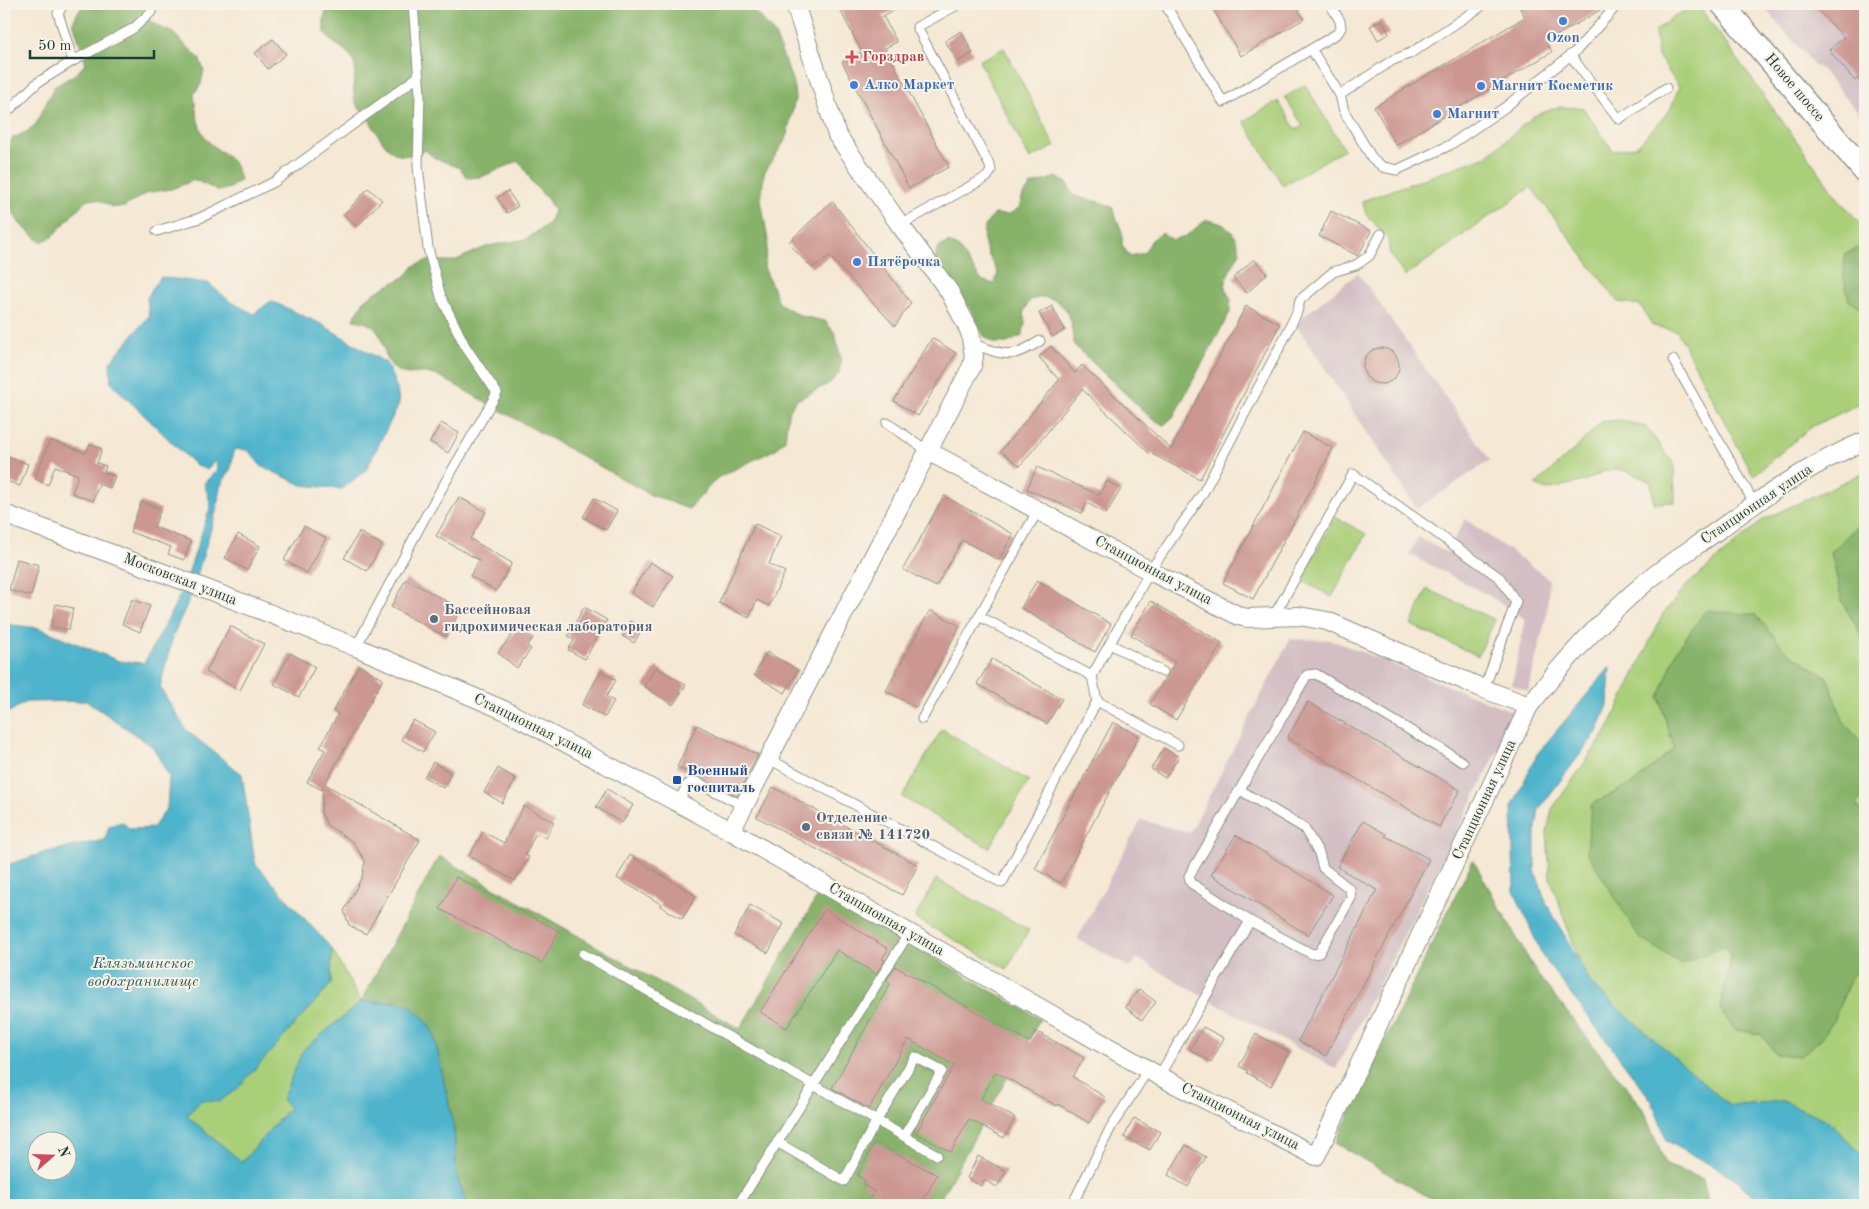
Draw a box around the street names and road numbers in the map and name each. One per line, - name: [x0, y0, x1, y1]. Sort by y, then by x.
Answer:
- street label: Новое шоссе: [1761, 51, 1827, 125]
- street label: Станционная улица: [1699, 462, 1816, 548]
- street label: Станционная улица: [1092, 534, 1215, 609]
- street label: Московская улица: [121, 551, 240, 609]
- street label: Станционная улица: [471, 692, 596, 763]
- street label: Станционная улица: [1451, 737, 1520, 862]
- street label: Станционная улица: [826, 881, 947, 959]
- street label: Станционная улица: [1178, 1081, 1302, 1154]

